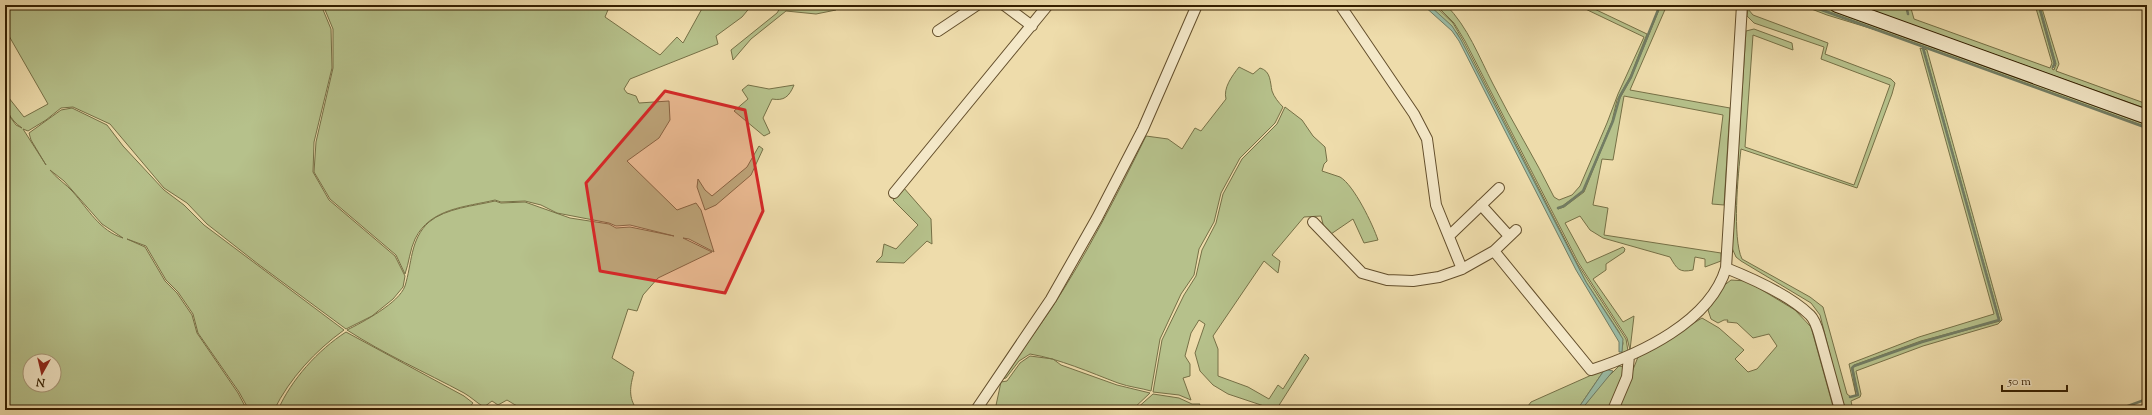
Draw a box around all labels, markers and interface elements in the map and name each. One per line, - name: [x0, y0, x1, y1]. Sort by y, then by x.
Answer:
- north arrow: [22, 353, 62, 393]
- scale bar: [2002, 367, 2067, 393]
- text: N: [35, 373, 47, 391]
- text: 50 m: [2007, 373, 2031, 391]

